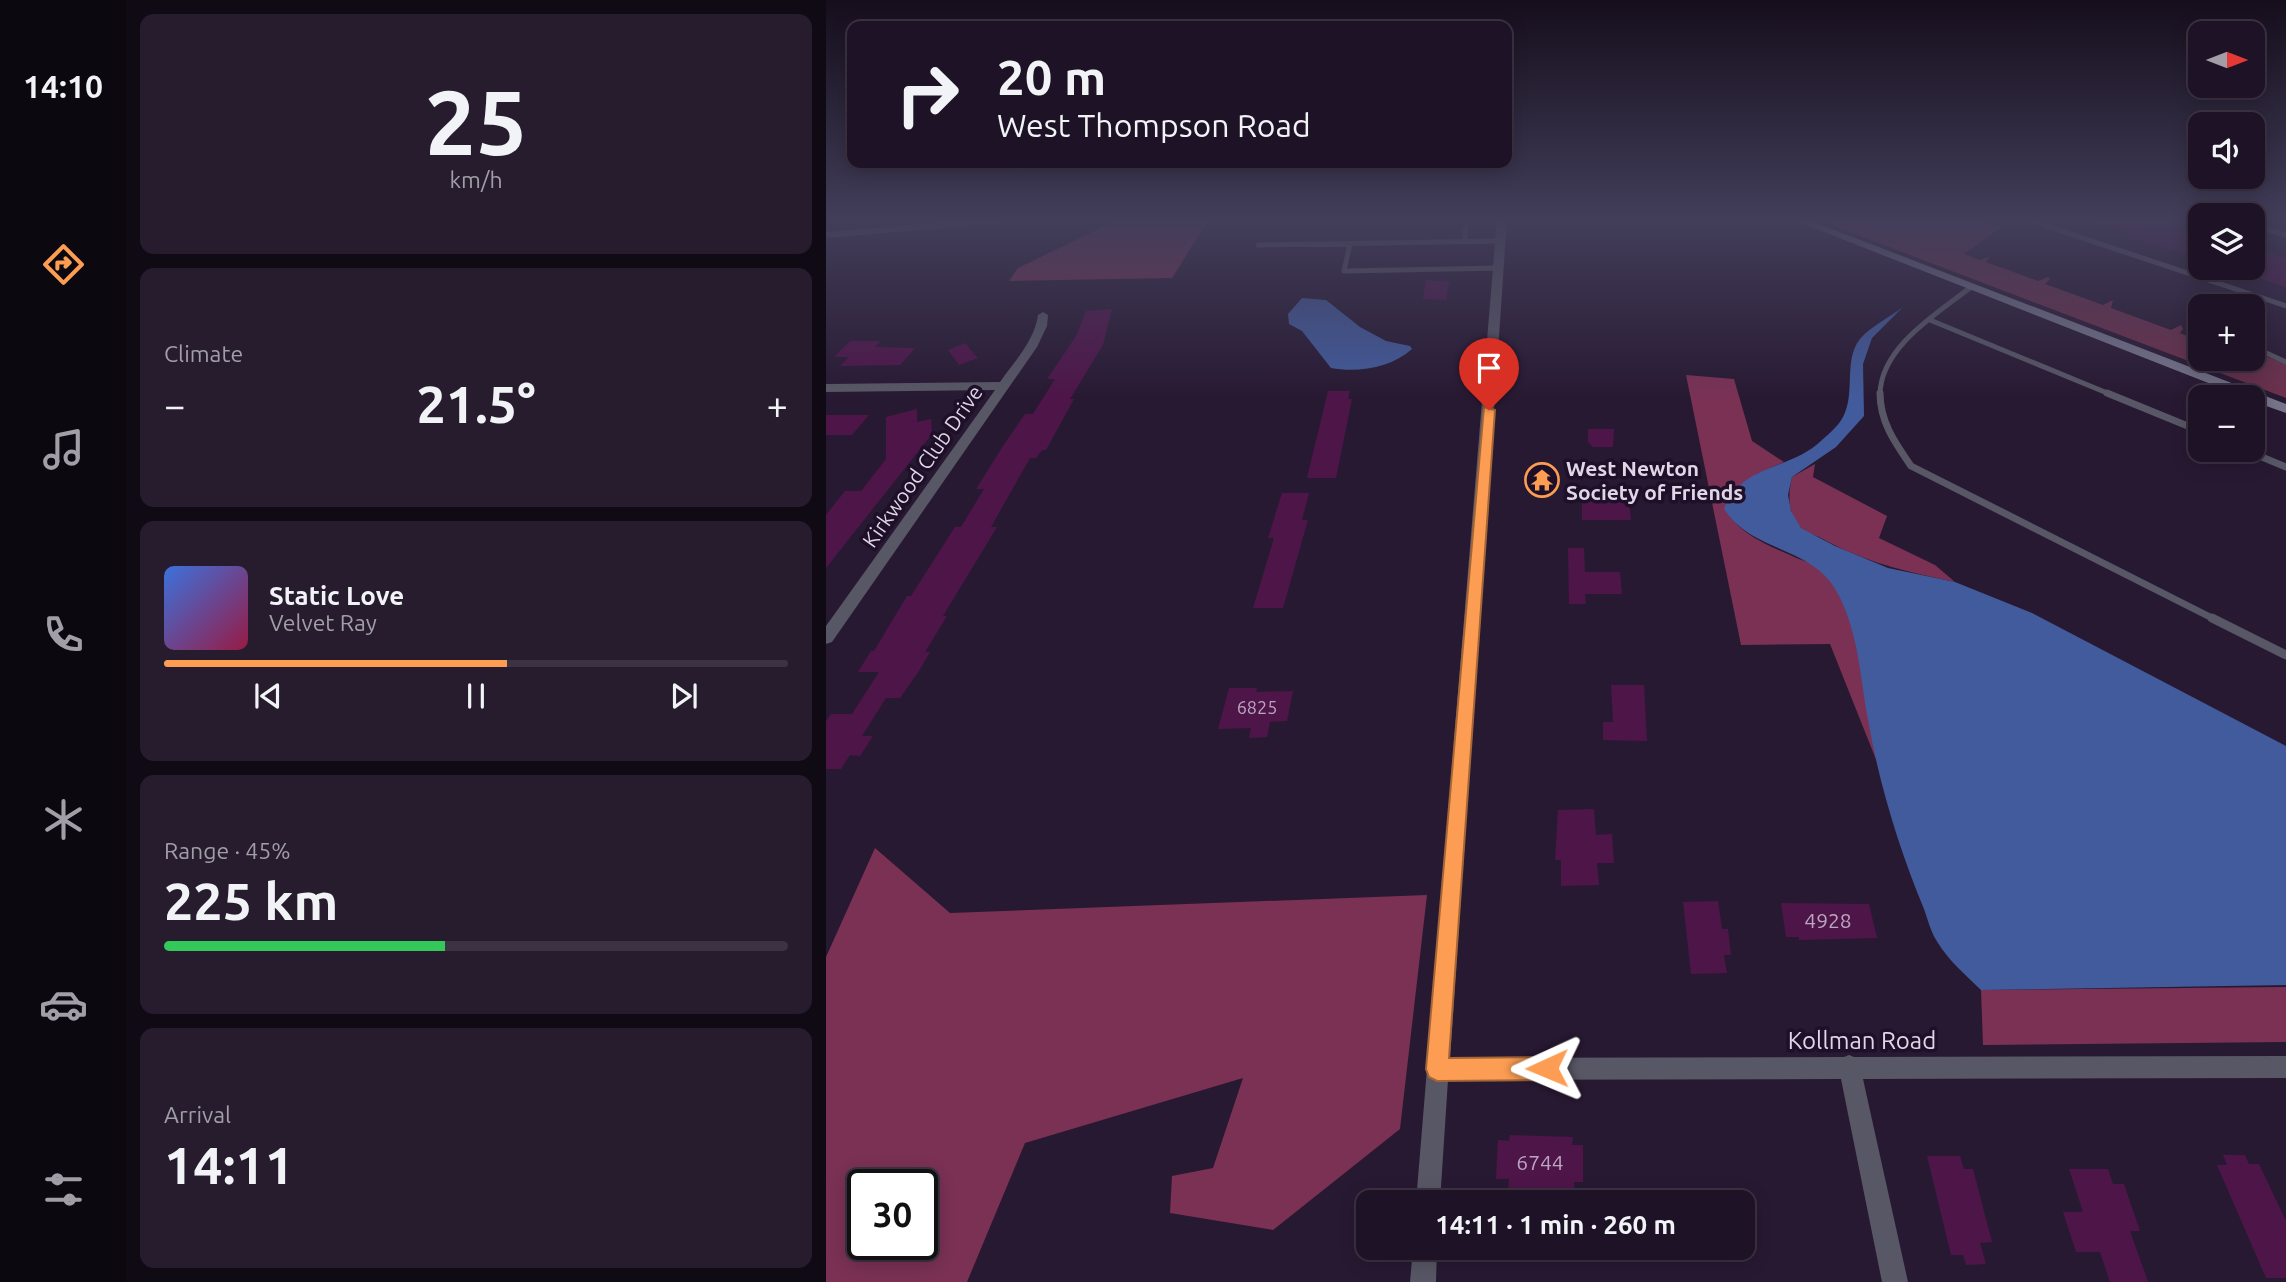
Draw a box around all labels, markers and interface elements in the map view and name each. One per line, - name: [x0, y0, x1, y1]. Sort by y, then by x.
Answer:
- north arrow: [2188, 21, 2264, 98]
- map controls: [2188, 21, 2265, 462]
- icon: right: [882, 49, 973, 140]
- text: 20 m: [997, 49, 1106, 104]
- text: 14:10: [23, 68, 103, 104]
- text: 25: [425, 70, 527, 172]
- text: West Thompson Road: [997, 107, 1311, 143]
- button: sound: [2188, 112, 2265, 189]
- text: km/h: [449, 167, 503, 192]
- button: layers: [2188, 203, 2265, 280]
- icon: directions: [39, 240, 88, 289]
- button: +: [2188, 294, 2265, 371]
- pin: [1459, 338, 1519, 410]
- text: Climate: [164, 341, 243, 366]
- icon: arrive: [1470, 349, 1508, 387]
- text: 21.5°: [416, 375, 536, 433]
- street label: Kirkwood Club Drive: [857, 380, 987, 552]
- text: −: [164, 384, 185, 426]
- text: +: [767, 384, 788, 426]
- button: −: [2188, 385, 2265, 462]
- icon: music: [39, 425, 88, 474]
- place label: West Newton Society of Friends: [1566, 456, 1743, 504]
- temple icon: West Newton Society of Friends: [1523, 461, 1561, 499]
- text: Static Love: [269, 581, 404, 610]
- icon: phone: [39, 610, 88, 659]
- text: Velvet Ray: [269, 610, 377, 635]
- icon: previous: [249, 677, 287, 715]
- icon: pause: [457, 677, 495, 715]
- icon: next: [665, 677, 703, 715]
- house number: 6825: [1237, 697, 1277, 717]
- icon: climate: [39, 795, 88, 844]
- text: Range · 45%: [164, 838, 291, 863]
- text: 225 km: [164, 872, 338, 930]
- house number: 4928: [1804, 908, 1852, 932]
- icon: car: [39, 980, 88, 1029]
- street label: Kollman Road: [1788, 1027, 1936, 1054]
- position arrow: [1510, 1031, 1584, 1105]
- text: Arrival: [164, 1102, 231, 1127]
- text: 14:11: [164, 1136, 294, 1194]
- house number: 6744: [1516, 1150, 1564, 1174]
- icon: filters: [39, 1165, 88, 1214]
- speed limit sign: 30: [847, 1169, 938, 1260]
- text: 14:11 · 1 min · 260 m: [1435, 1210, 1676, 1239]

